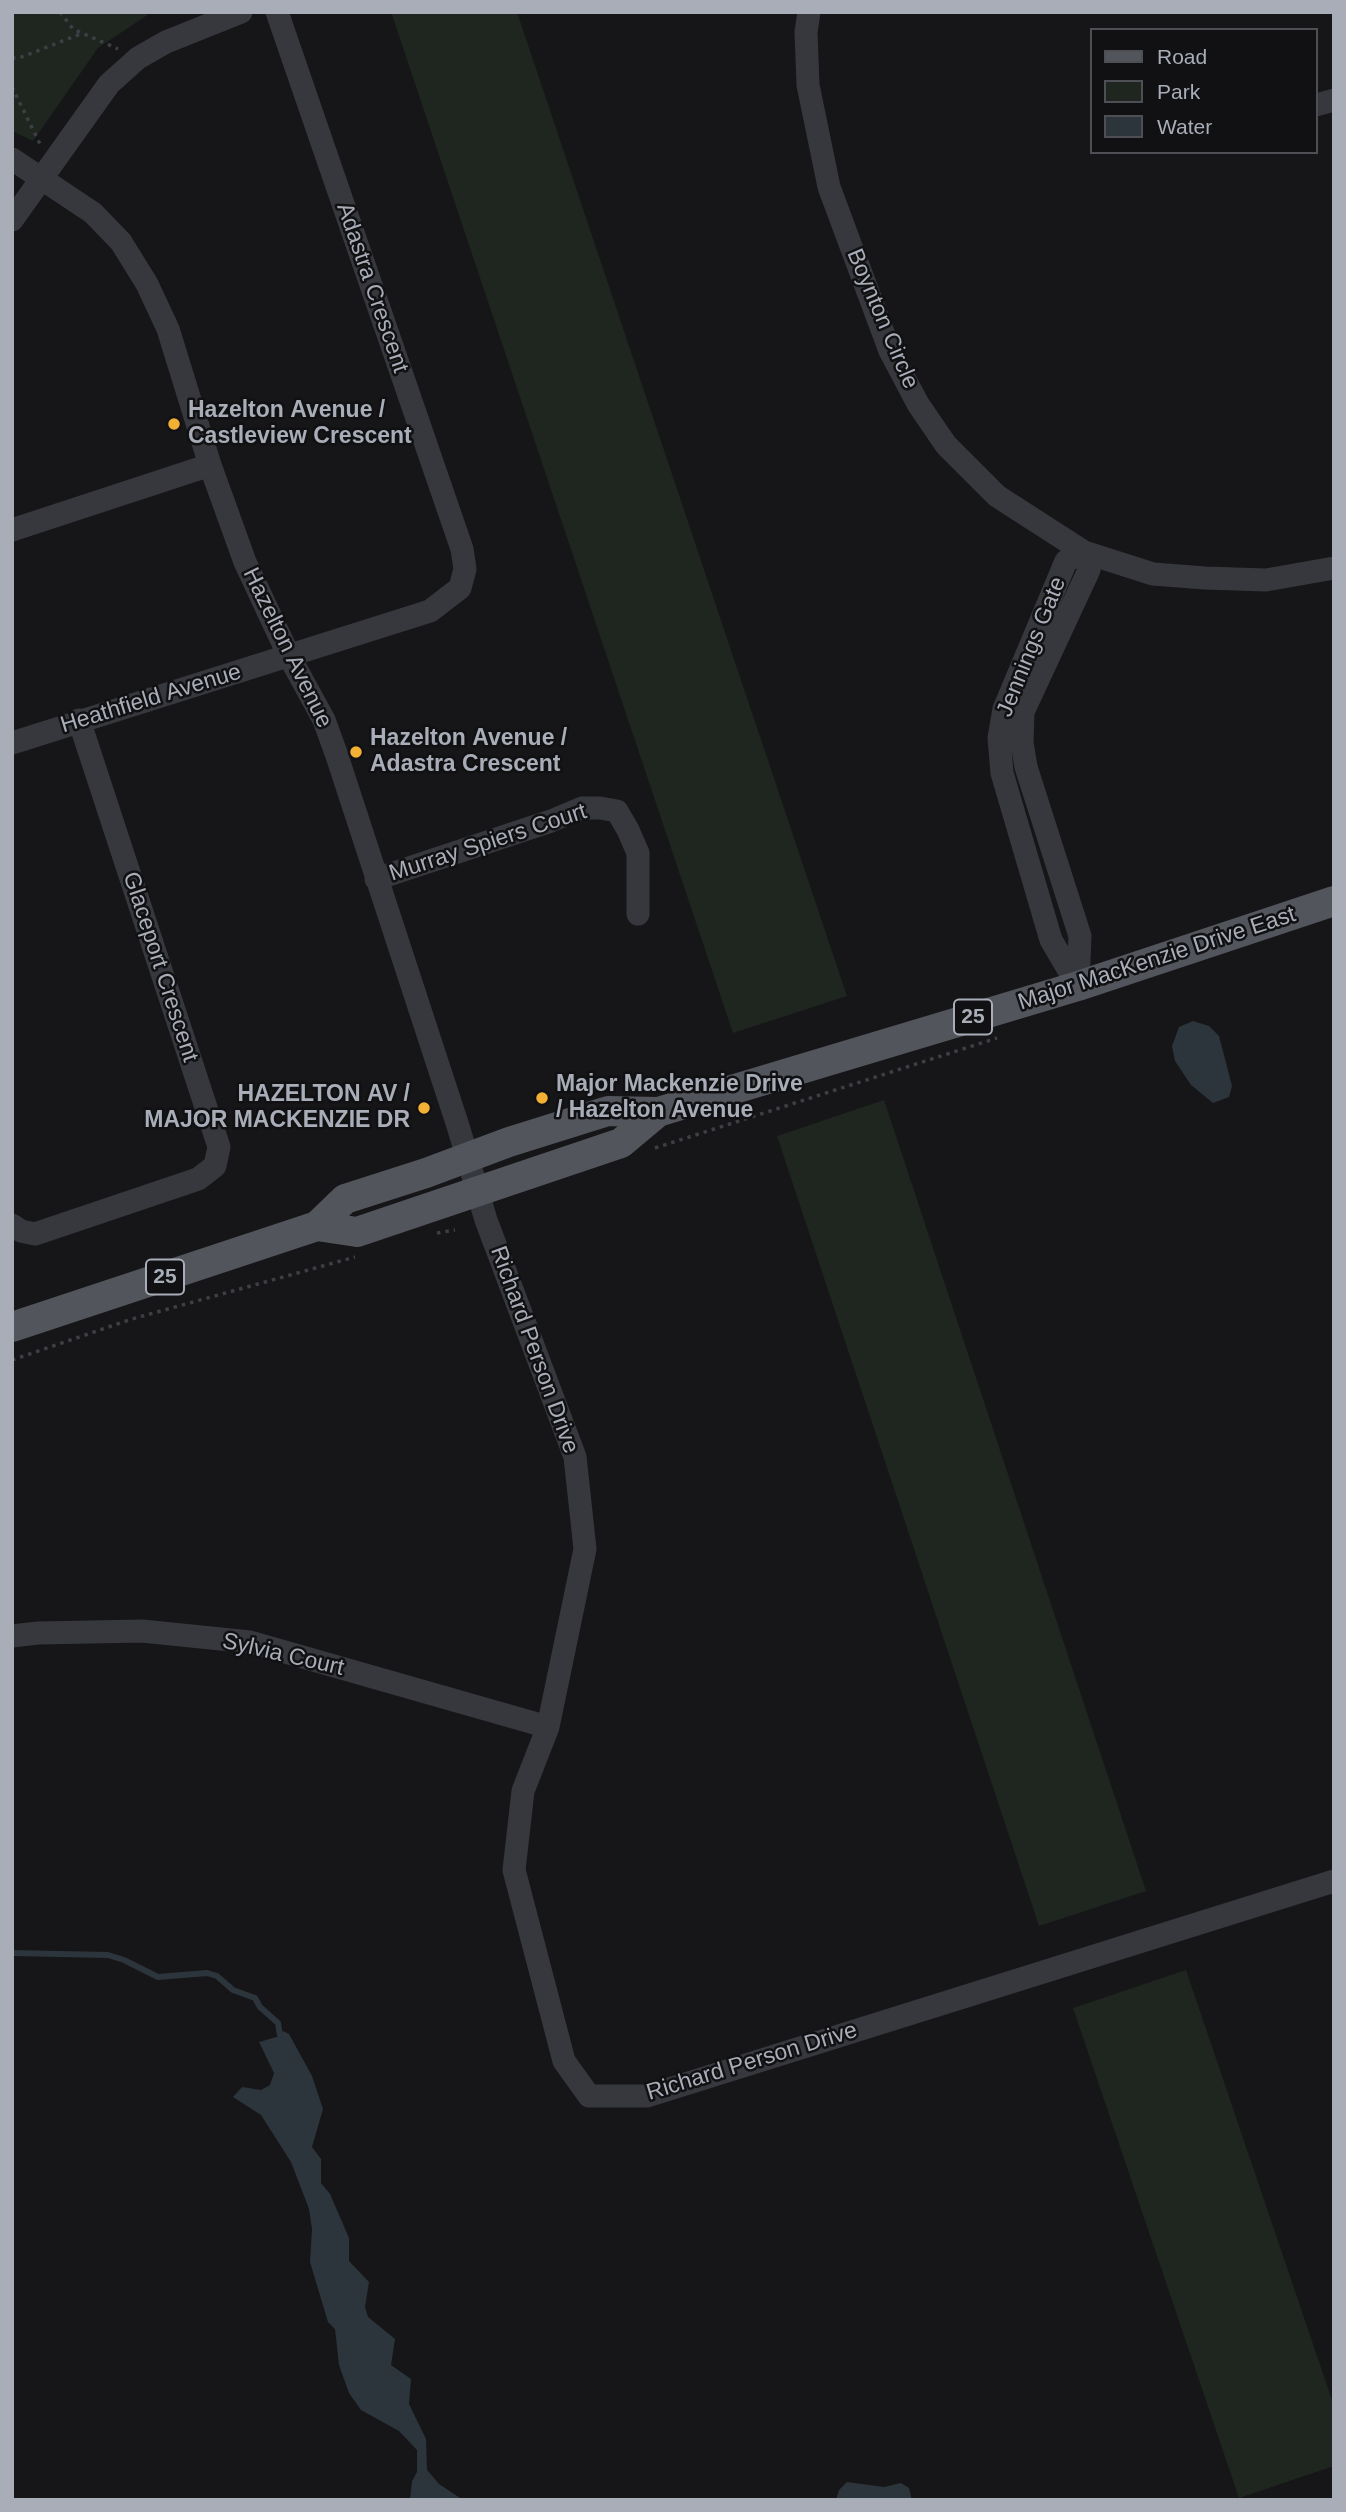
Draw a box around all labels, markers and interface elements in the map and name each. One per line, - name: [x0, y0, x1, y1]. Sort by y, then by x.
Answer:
- legend: [1090, 28, 1318, 154]
- text: Road: [1157, 45, 1207, 68]
- text: Park: [1157, 80, 1200, 103]
- text: Water: [1157, 115, 1212, 138]
- street label: Adastra Crescent: [330, 200, 414, 376]
- street label: Boynton Circle: [840, 245, 924, 393]
- place label: Hazelton Avenue / Castleview Crescent: [188, 397, 412, 451]
- marker: Hazelton Avenue / Castleview Crescent: [166, 416, 182, 432]
- street label: Hazelton Avenue: [236, 563, 338, 733]
- street label: Jennings Gate: [991, 573, 1073, 721]
- street label: Heathfield Avenue: [57, 658, 245, 740]
- place label: Hazelton Avenue / Adastra Crescent: [370, 725, 567, 779]
- marker: Hazelton Avenue / Adastra Crescent: [348, 744, 364, 760]
- street label: Murray Spiers Court: [386, 798, 590, 888]
- street label: Glaceport Crescent: [116, 869, 204, 1065]
- street label: Major MacKenzie Drive East: [1015, 901, 1299, 1017]
- road number: 25: [954, 1000, 992, 1034]
- place label: Major Mackenzie Drive / Hazelton Avenue: [556, 1071, 803, 1125]
- place label: HAZELTON AV / MAJOR MACKENZIE DR: [144, 1081, 410, 1135]
- marker: Major Mackenzie Drive / Hazelton Avenue: [534, 1090, 550, 1106]
- marker: HAZELTON AV / MAJOR MACKENZIE DR: [416, 1100, 432, 1116]
- street label: Richard Person Drive: [484, 1243, 584, 1457]
- road number: 25: [146, 1260, 184, 1294]
- street label: Sylvia Court: [219, 1628, 347, 1682]
- street label: Richard Person Drive: [643, 2017, 861, 2107]

